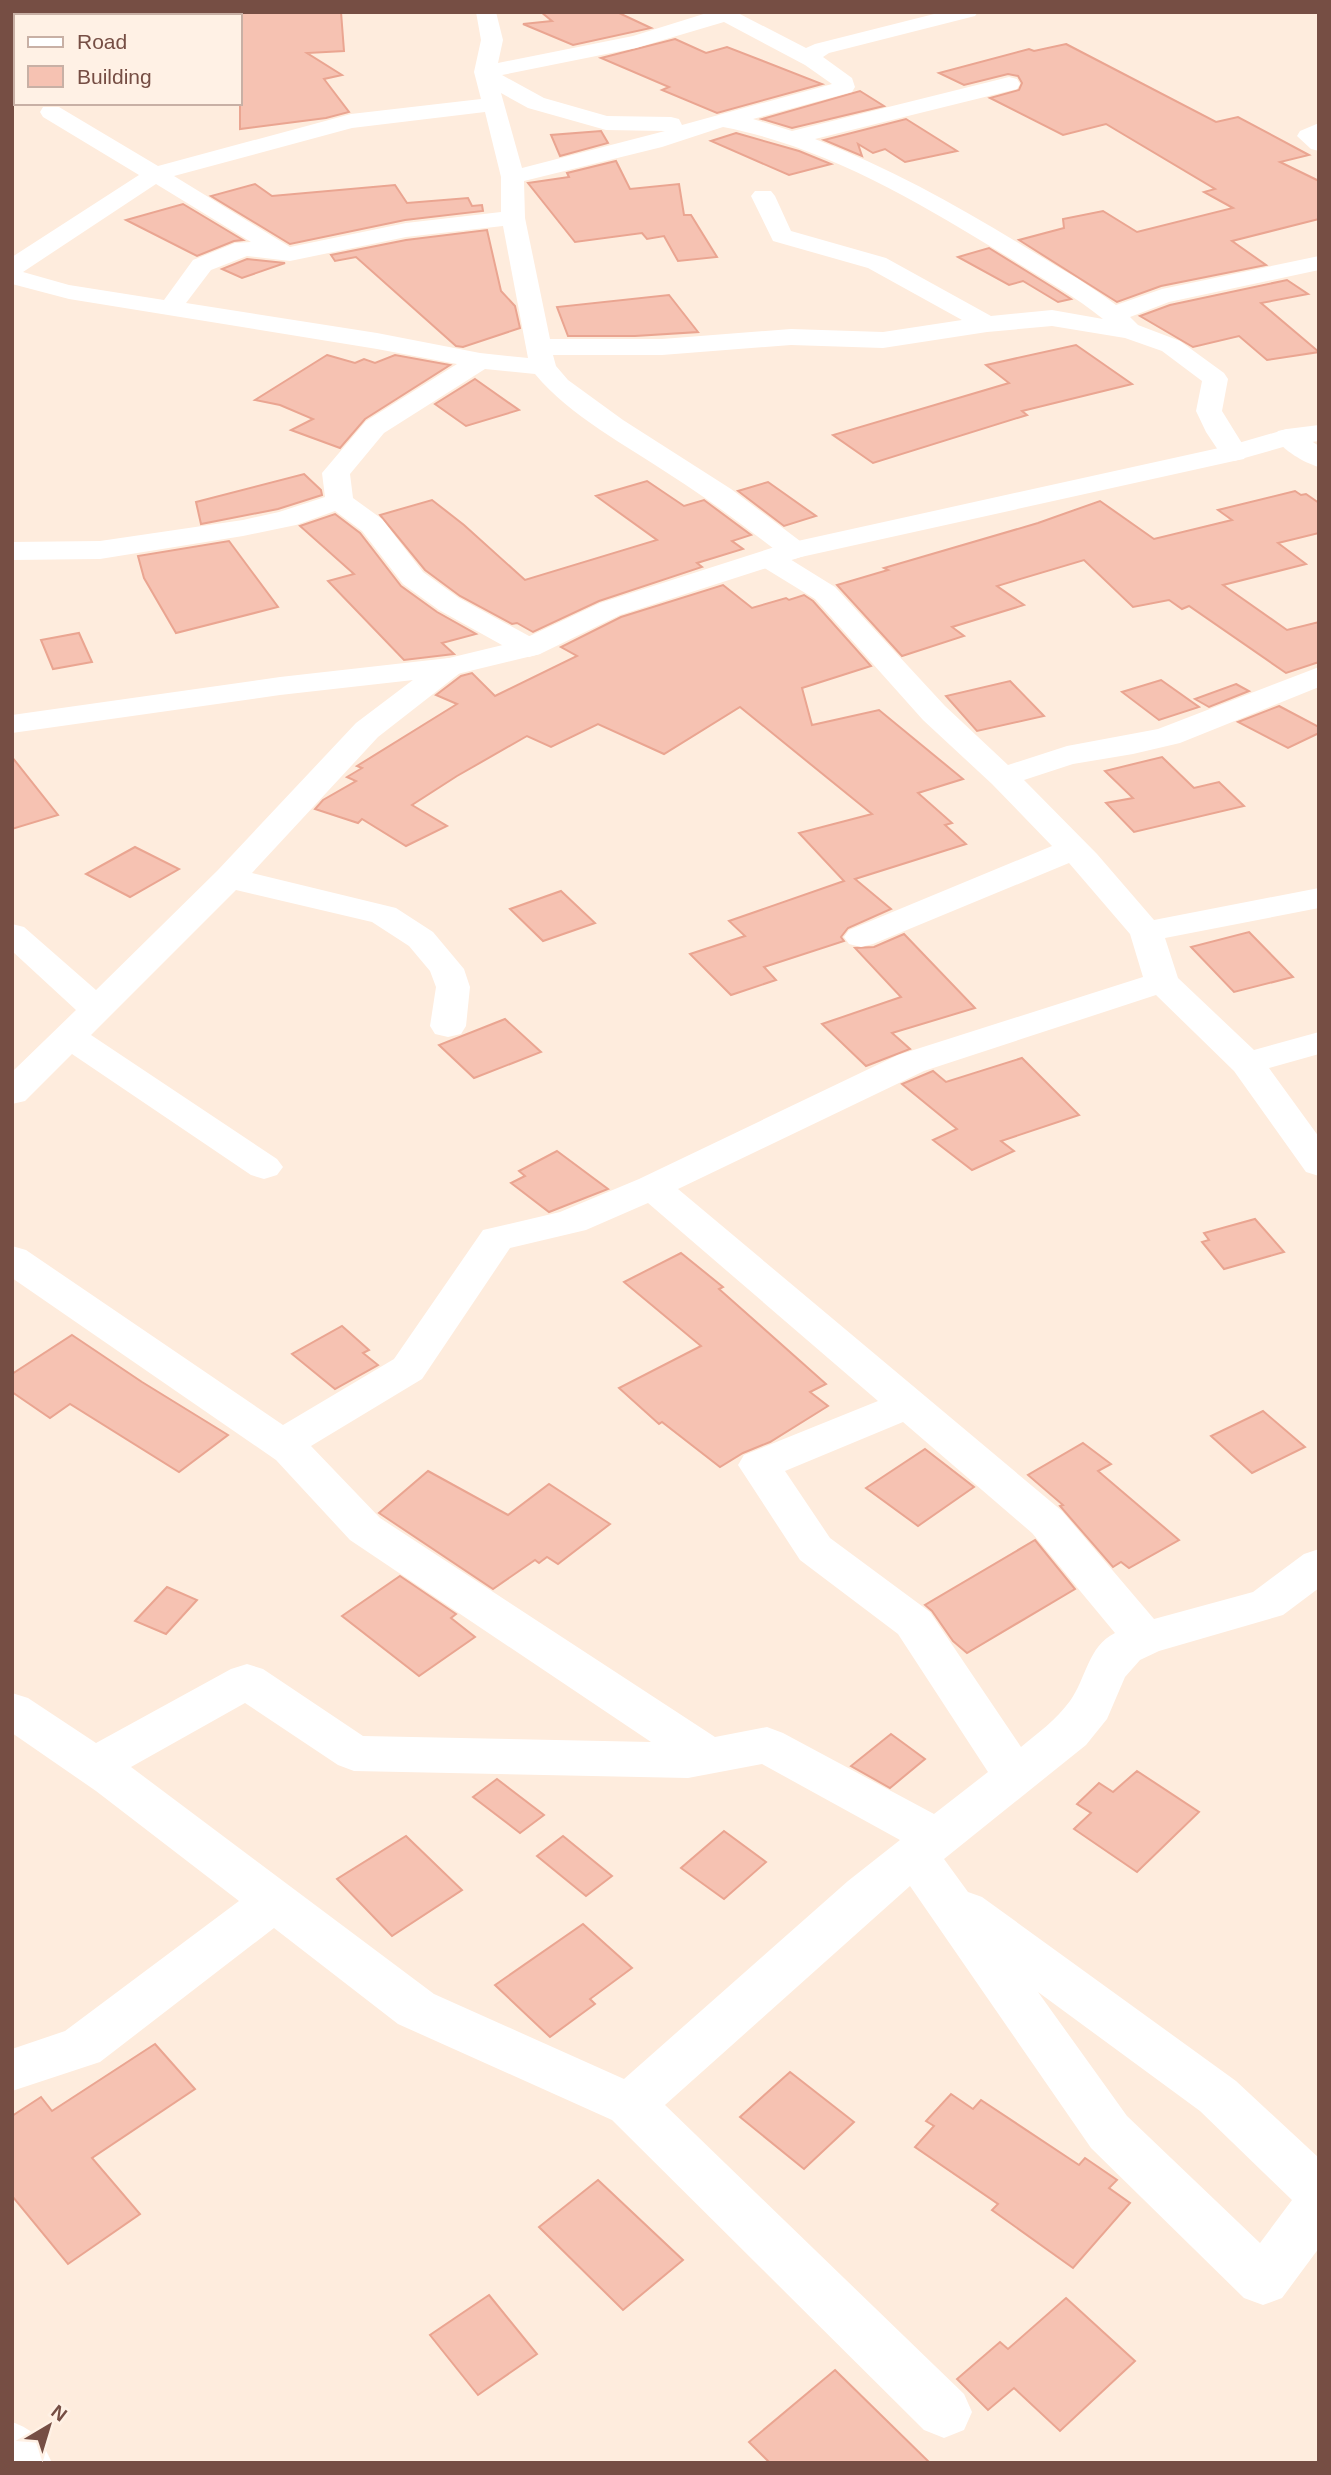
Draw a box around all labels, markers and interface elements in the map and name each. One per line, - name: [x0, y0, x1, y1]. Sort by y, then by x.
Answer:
- legend: [14, 14, 242, 105]
- text: Road: [77, 30, 127, 53]
- text: Building: [77, 65, 152, 88]
- north arrow: [14, 2391, 84, 2461]
- text: N: [47, 2400, 71, 2425]

